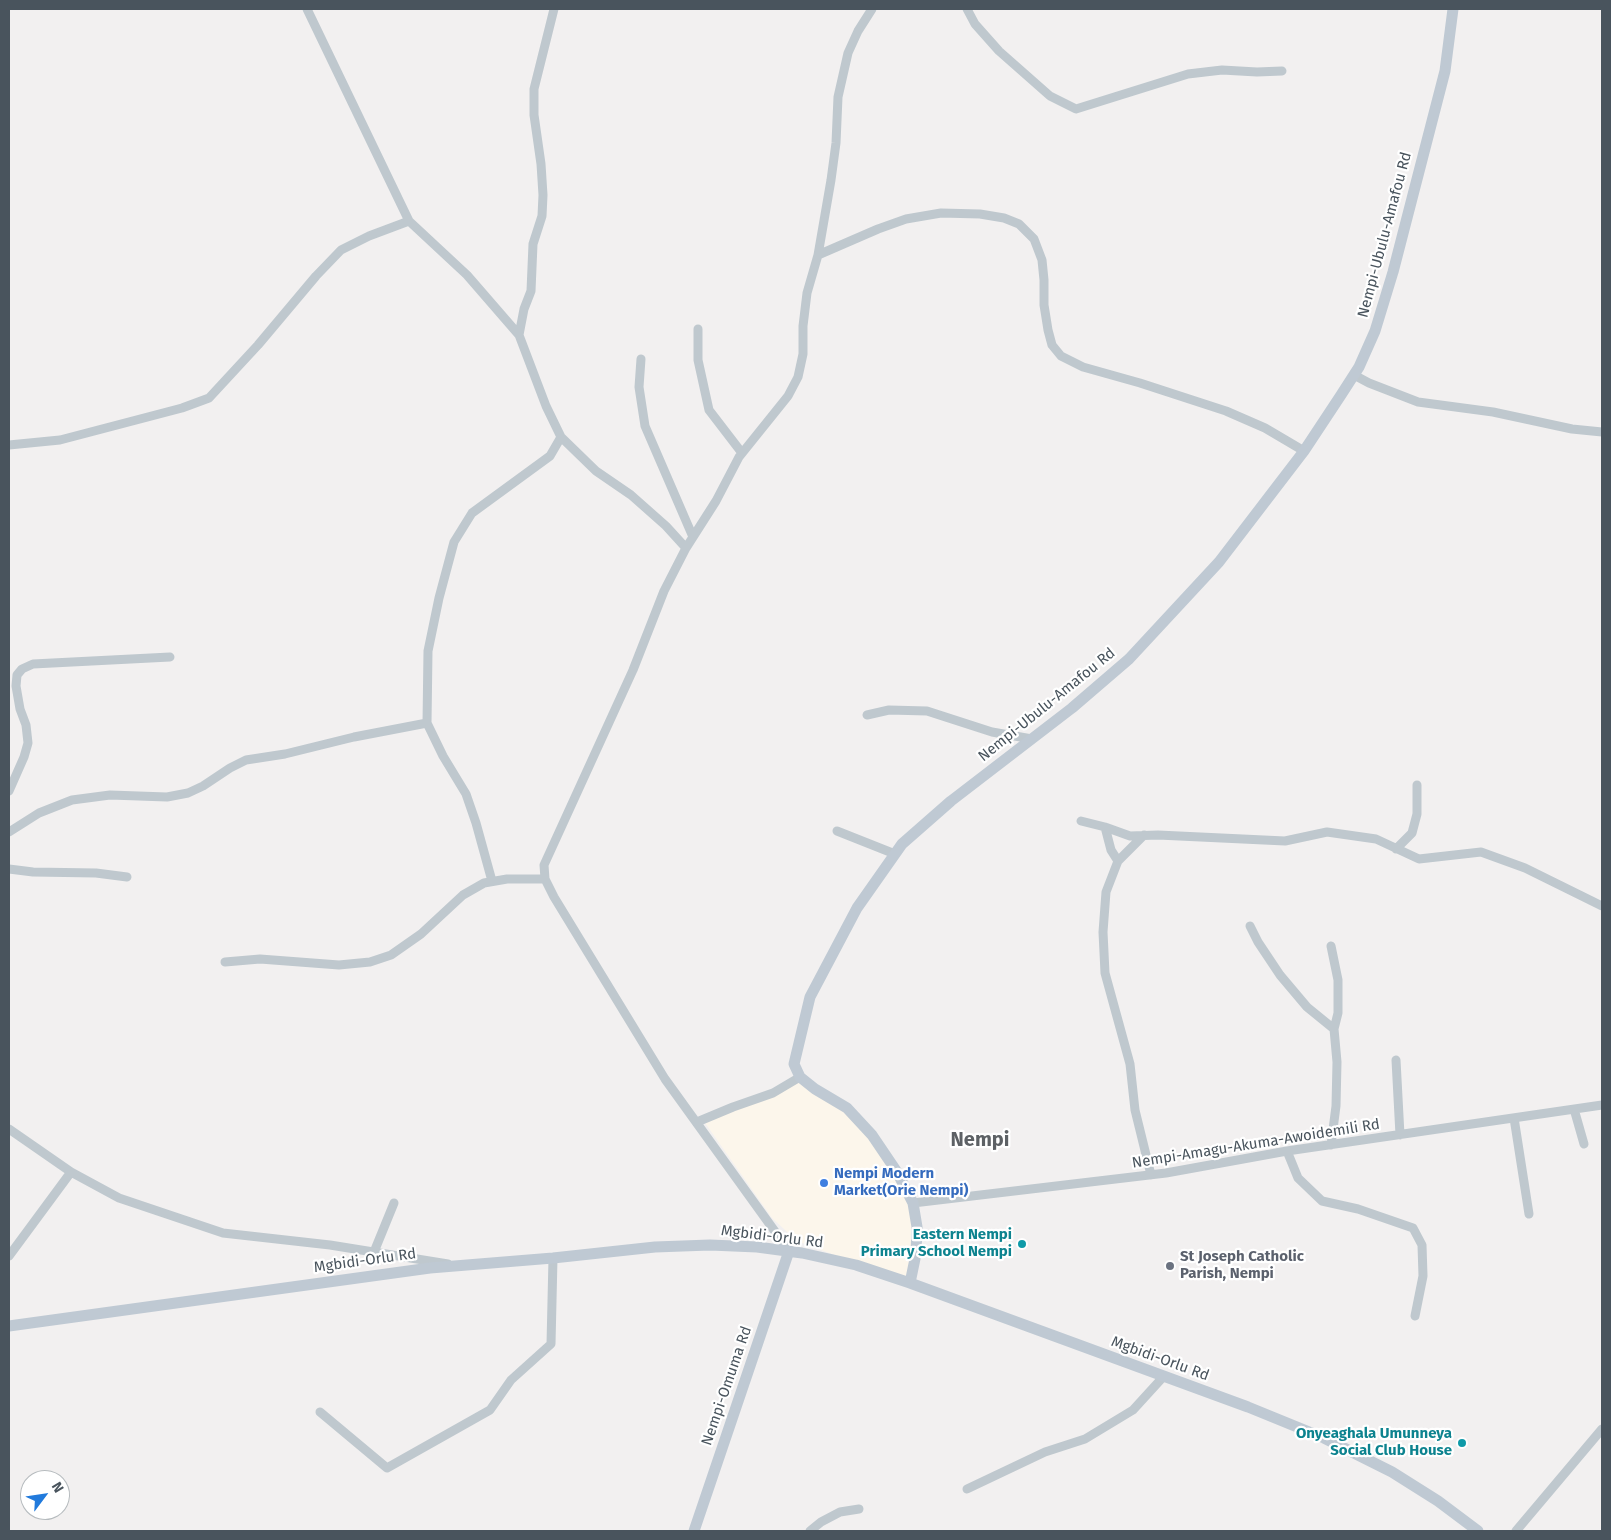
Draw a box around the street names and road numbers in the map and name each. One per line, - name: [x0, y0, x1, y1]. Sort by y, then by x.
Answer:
- street label: Nempi-Ubulu-Amafou Rd: [1354, 150, 1416, 320]
- street label: Nempi-Ubulu-Amafou Rd: [975, 644, 1119, 766]
- street label: Nempi-Amagu-Akuma-Awoidemili Rd: [1131, 1116, 1381, 1172]
- street label: Mgbidi-Orlu Rd: [720, 1222, 824, 1252]
- street label: Mgbidi-Orlu Rd: [313, 1245, 417, 1277]
- street label: Nempi-Omuma Rd: [698, 1324, 756, 1448]
- street label: Mgbidi-Orlu Rd: [1109, 1333, 1211, 1385]

